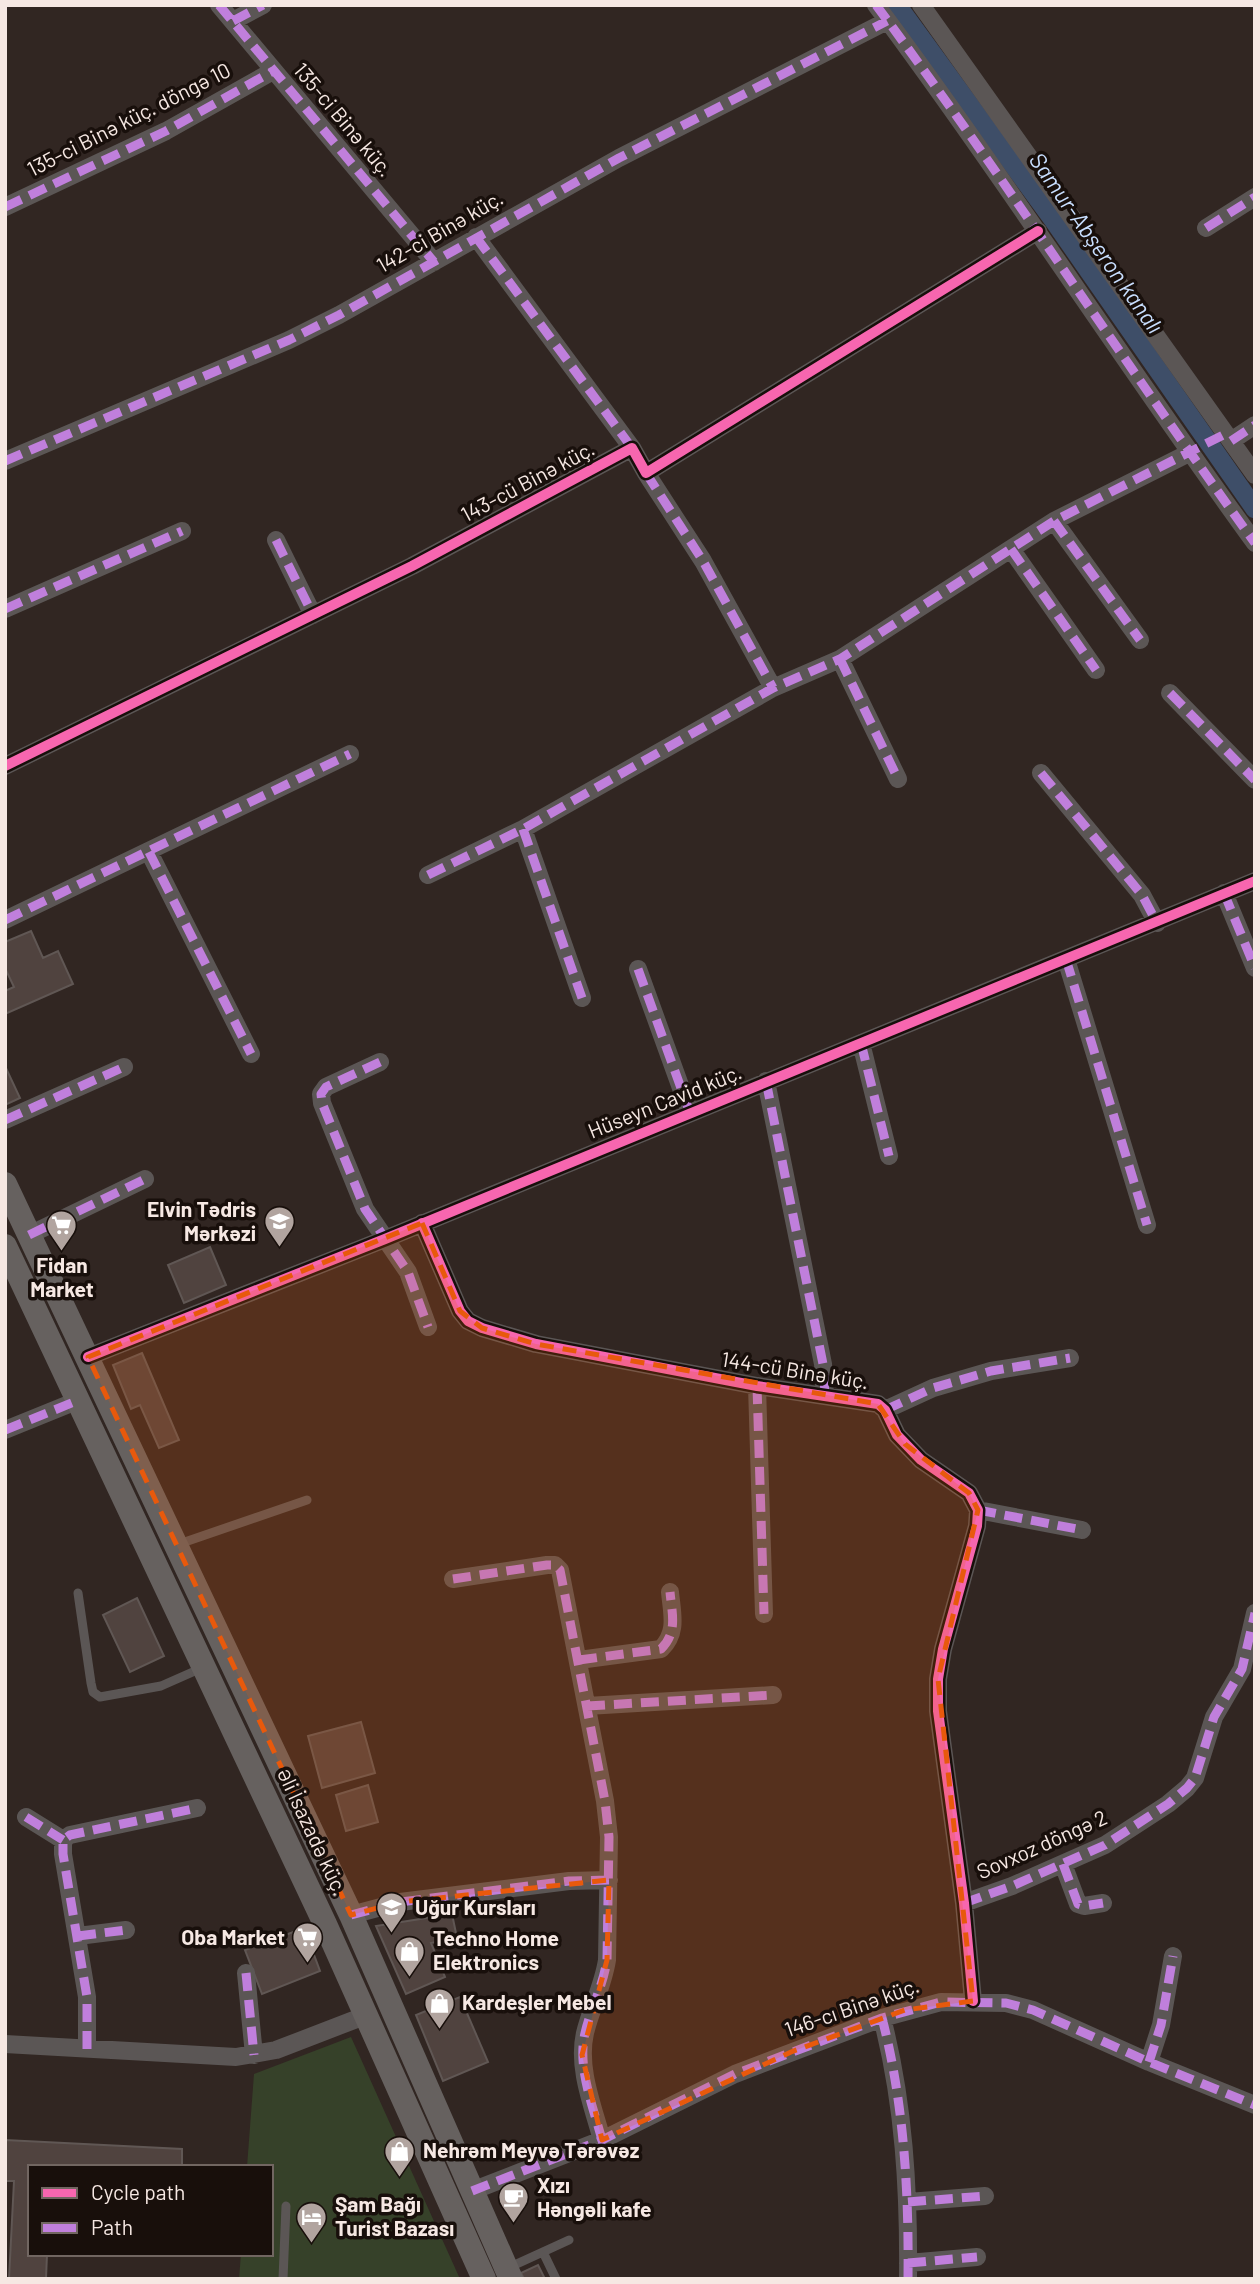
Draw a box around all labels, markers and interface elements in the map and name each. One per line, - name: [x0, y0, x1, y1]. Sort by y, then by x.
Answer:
- street label: 135-ci Binə küç. döngə 10: [22, 56, 234, 181]
- street label: 135-ci Binə küç.: [289, 57, 399, 181]
- water label: Samur-Abşeron kanalı: [1024, 147, 1170, 339]
- street label: 142-ci Binə küç.: [371, 184, 507, 277]
- street label: 143-cü Binə küç.: [456, 435, 598, 526]
- street label: Hüseyn Cavid küç.: [584, 1058, 745, 1143]
- place label: Elvin Tədris Mərkəzi: [147, 1196, 256, 1245]
- school or university icon: Elvin Tədris Mərkəzi: [262, 1205, 296, 1249]
- supermarket icon: Fidan Market: [45, 1209, 79, 1253]
- place label: Fidan Market: [30, 1252, 94, 1301]
- street label: 144-cü Binə küç.: [720, 1346, 871, 1393]
- street label: Əli İsazadə küç.: [273, 1764, 354, 1899]
- street label: Sovxoz döngə 2: [972, 1804, 1110, 1883]
- school or university icon: Uğur Kursları: [375, 1891, 409, 1935]
- place label: Uğur Kursları: [415, 1894, 536, 1919]
- supermarket icon: Oba Market: [291, 1921, 325, 1965]
- place label: Oba Market: [181, 1924, 285, 1949]
- place label: Techno Home Elektronics: [433, 1925, 559, 1974]
- shop icon: Techno Home Elektronics: [393, 1934, 427, 1978]
- street label: 146-cı Binə küç.: [781, 1972, 922, 2041]
- shop icon: Kardeşler Mebel: [422, 1986, 456, 2030]
- place label: Kardeşler Mebel: [462, 1989, 612, 2014]
- shop icon: Nehrəm Meyvə Tərəvəz: [383, 2134, 417, 2178]
- place label: Nehrəm Meyvə Tərəvəz: [423, 2137, 640, 2162]
- legend: [28, 2165, 273, 2256]
- place label: Xızı Həngəli kafe: [537, 2172, 651, 2221]
- text: Cycle path: [91, 2179, 185, 2204]
- cafe icon: Xızı Həngəli kafe: [497, 2181, 531, 2225]
- place label: Şam Bağı Turist Bazası: [335, 2191, 454, 2240]
- hotel icon: Şam Bağı Turist Bazası: [295, 2200, 329, 2244]
- text: Path: [91, 2214, 133, 2239]

